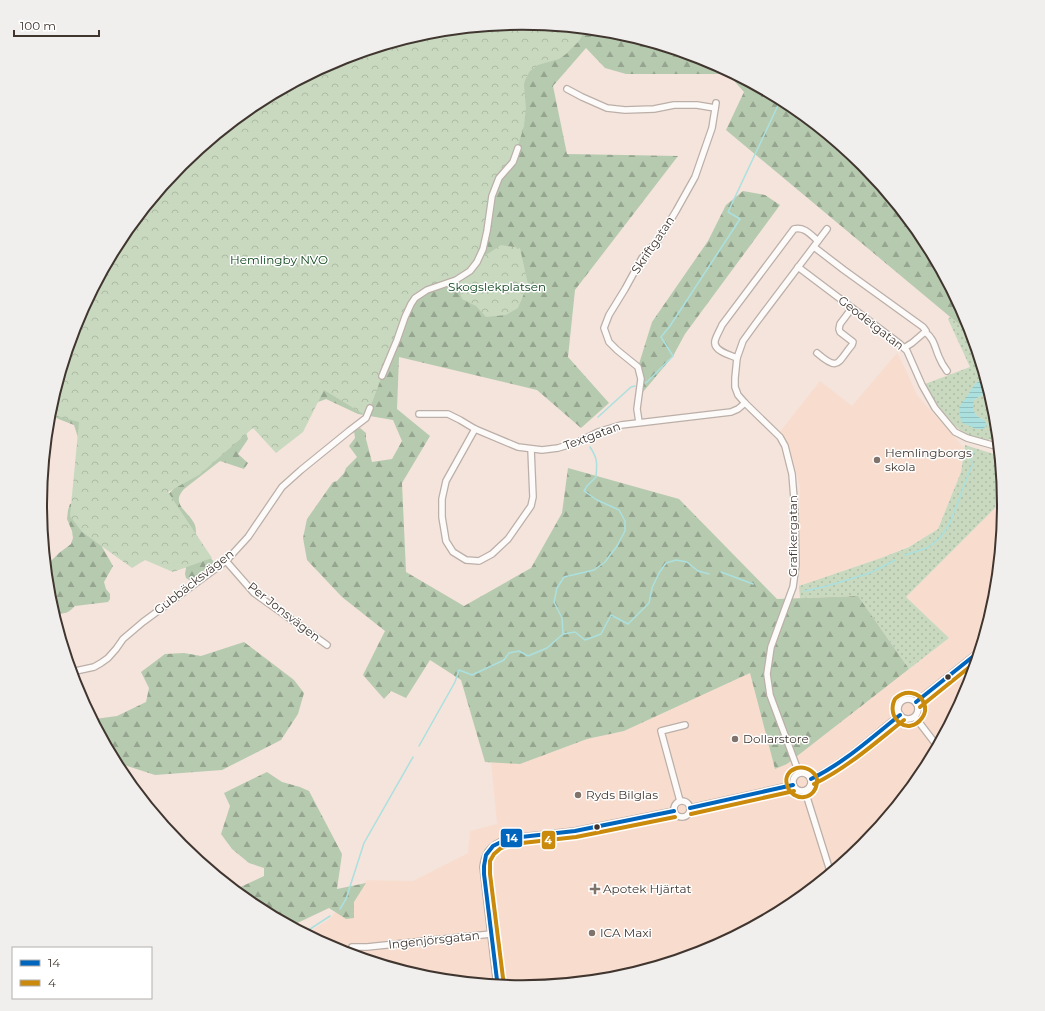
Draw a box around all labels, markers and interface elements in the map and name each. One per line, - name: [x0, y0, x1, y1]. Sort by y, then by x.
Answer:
- scale bar: [14, 12, 99, 38]
- text: 100 m: [20, 18, 56, 33]
- street label: Skriftgatan: [628, 213, 677, 276]
- park label: Hemlingby NVO: [230, 252, 328, 267]
- park label: Skogslekplatsen: [448, 279, 546, 294]
- street label: Geodetgatan: [835, 292, 907, 353]
- street label: Textgatan: [561, 418, 622, 453]
- place label: Hemlingborgs skola: [885, 445, 972, 474]
- marker: Hemlingborgs skola: [872, 455, 882, 465]
- street label: Grafikergatan: [785, 495, 800, 577]
- street label: Gubbäcksvägen: [151, 546, 237, 617]
- street label: Per Jonsvägen: [245, 579, 324, 645]
- unlabelled marker: [943, 672, 953, 682]
- place label: Dollarstore: [743, 731, 809, 746]
- marker: Dollarstore: [730, 734, 740, 744]
- place label: Ryds Bilglas: [586, 787, 658, 802]
- marker: Ryds Bilglas: [573, 790, 583, 800]
- unlabelled marker: [592, 822, 602, 832]
- line badge: 14: [500, 828, 523, 848]
- line badge: 4: [541, 830, 556, 850]
- text: 14: [506, 831, 518, 845]
- text: 4: [544, 833, 552, 847]
- place label: Apotek Hjärtat: [603, 881, 692, 896]
- marker: Apotek Hjärtat: [590, 884, 600, 894]
- place label: ICA Maxi: [600, 925, 652, 940]
- street label: Ingenjörsgatan: [387, 927, 480, 952]
- marker: ICA Maxi: [587, 928, 597, 938]
- legend: [12, 947, 152, 999]
- text: 14: [48, 955, 60, 970]
- text: 4: [48, 975, 56, 990]

